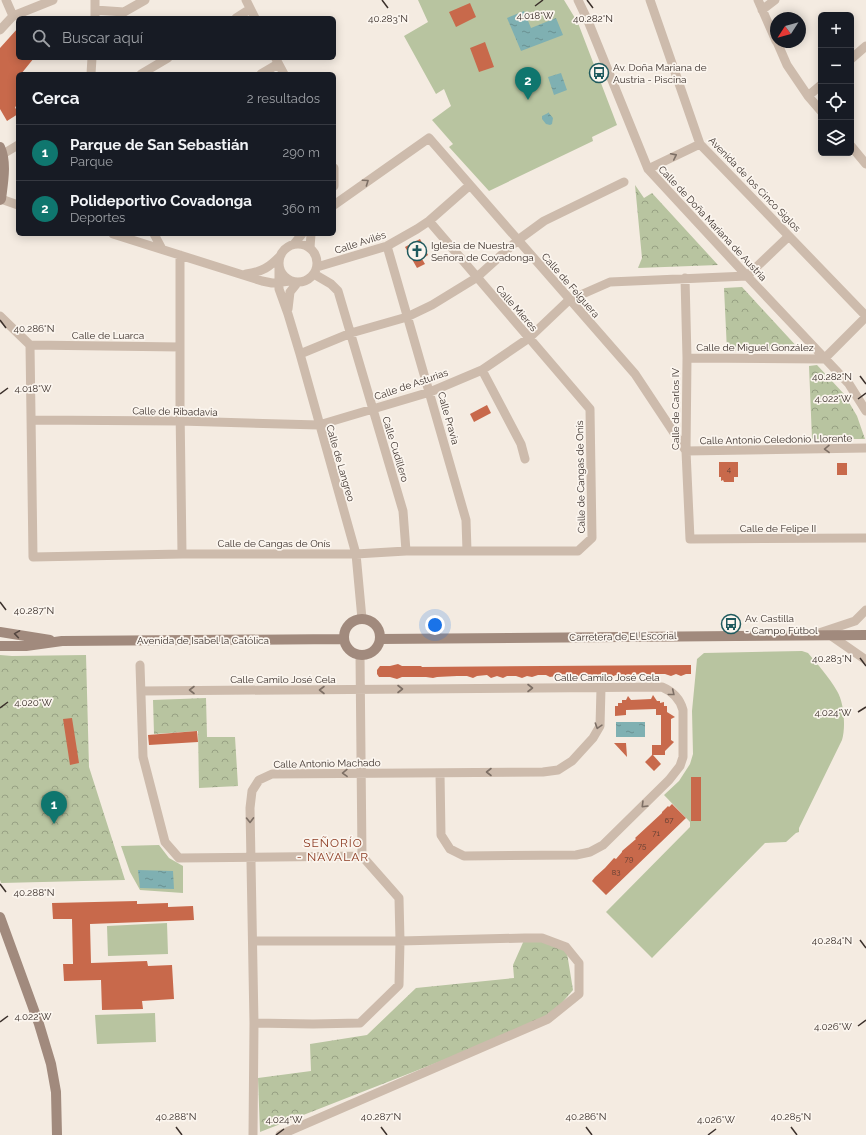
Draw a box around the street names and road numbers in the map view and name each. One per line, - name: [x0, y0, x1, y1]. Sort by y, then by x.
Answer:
- street label: Avenida de los Cinco Siglos: [707, 135, 803, 234]
- street label: Calle de Doña Mariana de Austria: [656, 164, 769, 283]
- street label: Calle Avilés: [333, 229, 387, 256]
- street label: Calle de Felguera: [540, 251, 602, 320]
- street label: Calle Mieres: [494, 283, 540, 334]
- street label: Calle de Luarca: [72, 330, 144, 341]
- street label: Calle de Miguel González: [696, 342, 814, 353]
- street label: Calle de Asturias: [373, 367, 450, 402]
- street label: Calle de Carlos IV: [670, 368, 681, 450]
- street label: Calle Pravia: [436, 391, 461, 446]
- street label: Calle de Ribadavia: [132, 405, 218, 418]
- street label: Calle Cudillero: [380, 415, 411, 483]
- street label: Calle de Cangas de Onís: [574, 420, 587, 534]
- street label: Calle de Langreo: [324, 424, 357, 503]
- street label: Calle Antonio Celedonio Llorente: [700, 433, 853, 446]
- street label: Calle de Felipe II: [740, 523, 816, 534]
- street label: Calle de Cangas de Onís: [218, 538, 331, 549]
- street label: Carretera de El Escorial: [569, 630, 677, 643]
- street label: Avenida de Isabel la Católica: [137, 635, 269, 646]
- street label: Calle Camilo José Cela: [554, 672, 660, 683]
- street label: Calle Camilo José Cela: [230, 674, 336, 685]
- street label: Calle Antonio Machado: [273, 757, 381, 770]

